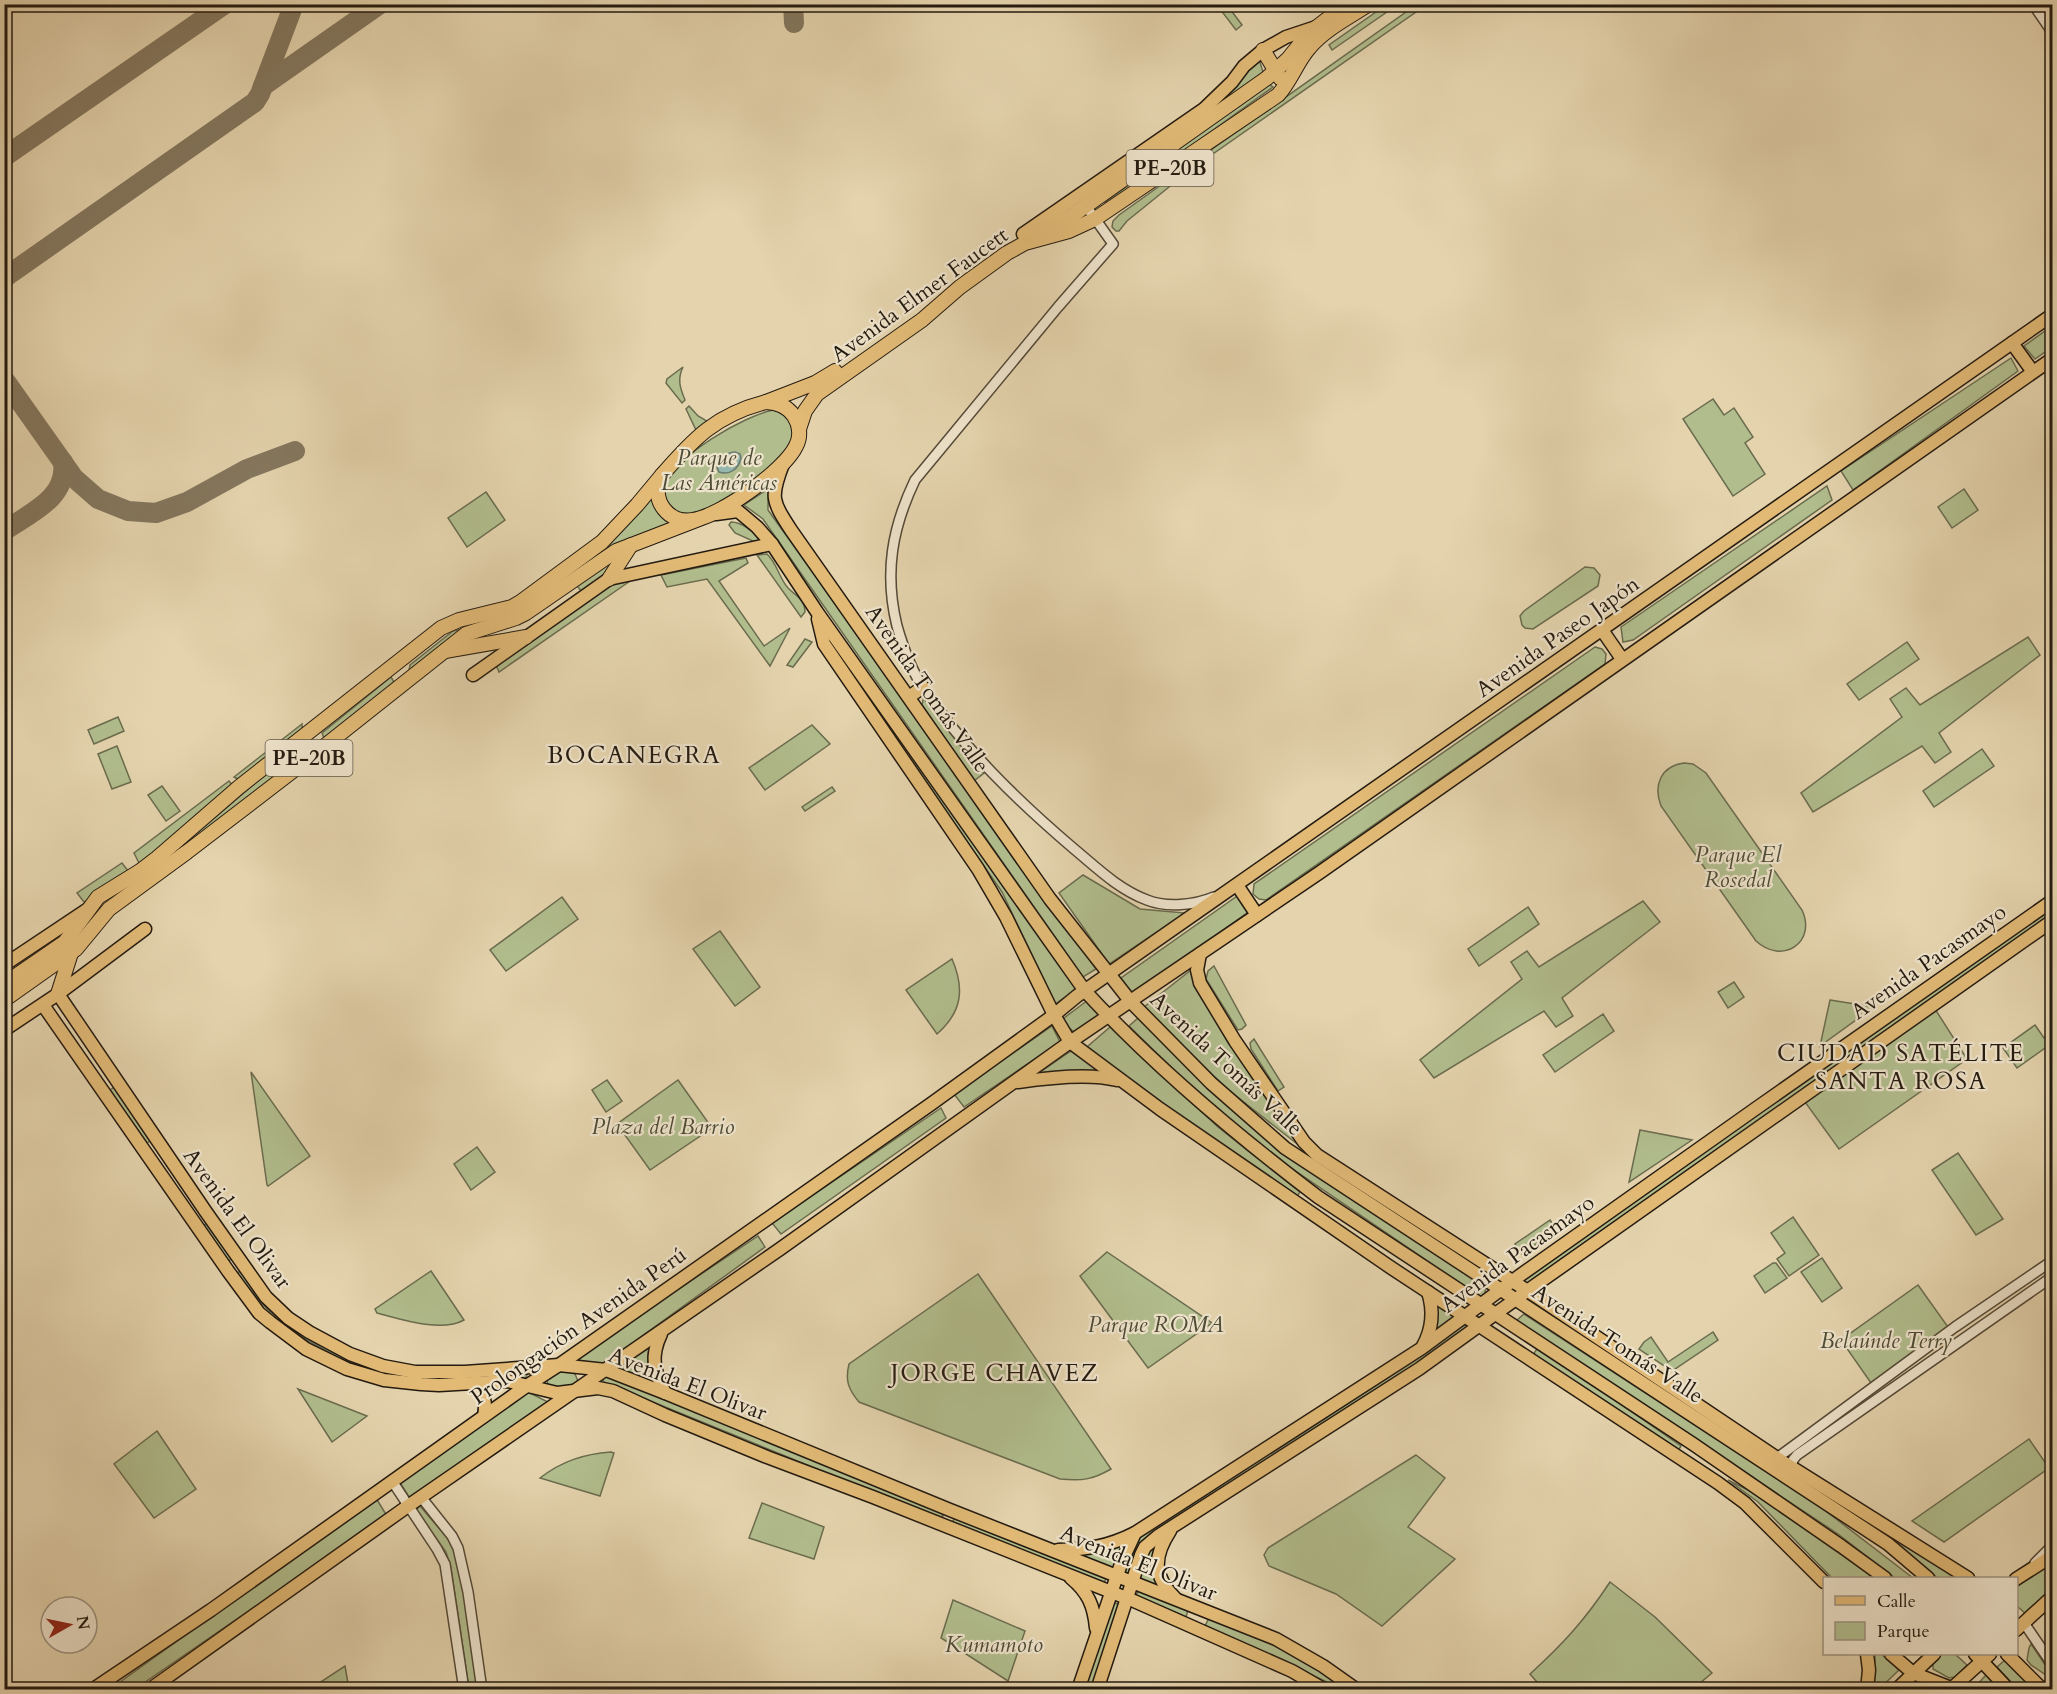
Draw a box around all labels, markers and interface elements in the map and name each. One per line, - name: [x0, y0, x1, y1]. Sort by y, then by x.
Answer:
- road number: PE-20B: [1126, 150, 1214, 186]
- street label: Avenida Elmer Faucett: [825, 220, 1014, 369]
- park label: Parque de Las Américas: [661, 443, 778, 498]
- street label: Avenida Paseo Japón: [1470, 569, 1646, 705]
- street label: Avenida Tomás Valle: [858, 599, 996, 779]
- district label: BOCANEGRA: [547, 739, 721, 772]
- road number: PE-20B: [266, 740, 352, 776]
- park label: Parque El Rosedal: [1695, 840, 1782, 895]
- street label: Avenida Pacasmayo: [1845, 897, 2012, 1027]
- street label: Avenida Tomás Valle: [1143, 985, 1309, 1143]
- district label: CIUDAD SATÉLITE SANTA ROSA: [1777, 1037, 2025, 1098]
- park label: Plaza del Barrio: [592, 1112, 734, 1142]
- street label: Avenida El Olivar: [176, 1142, 299, 1296]
- street label: Avenida Pacasmayo: [1434, 1188, 1601, 1320]
- street label: Prolongación Avenida Perú: [465, 1240, 692, 1412]
- street label: Avenida Tomás Valle: [1526, 1277, 1709, 1411]
- park label: Parque ROMA: [1088, 1310, 1224, 1340]
- park label: Belaúnde Terry: [1820, 1326, 1952, 1356]
- street label: Avenida El Olivar: [604, 1340, 772, 1428]
- district label: JORGE CHAVEZ: [888, 1357, 1099, 1390]
- street label: Avenida El Olivar: [1056, 1518, 1223, 1609]
- legend: [1823, 1577, 2018, 1655]
- text: Calle: [1877, 1589, 1916, 1614]
- north arrow: [39, 1595, 99, 1655]
- text: N: [71, 1614, 95, 1631]
- text: Parque: [1877, 1619, 1930, 1644]
- park label: Kumamoto: [945, 1630, 1043, 1660]

